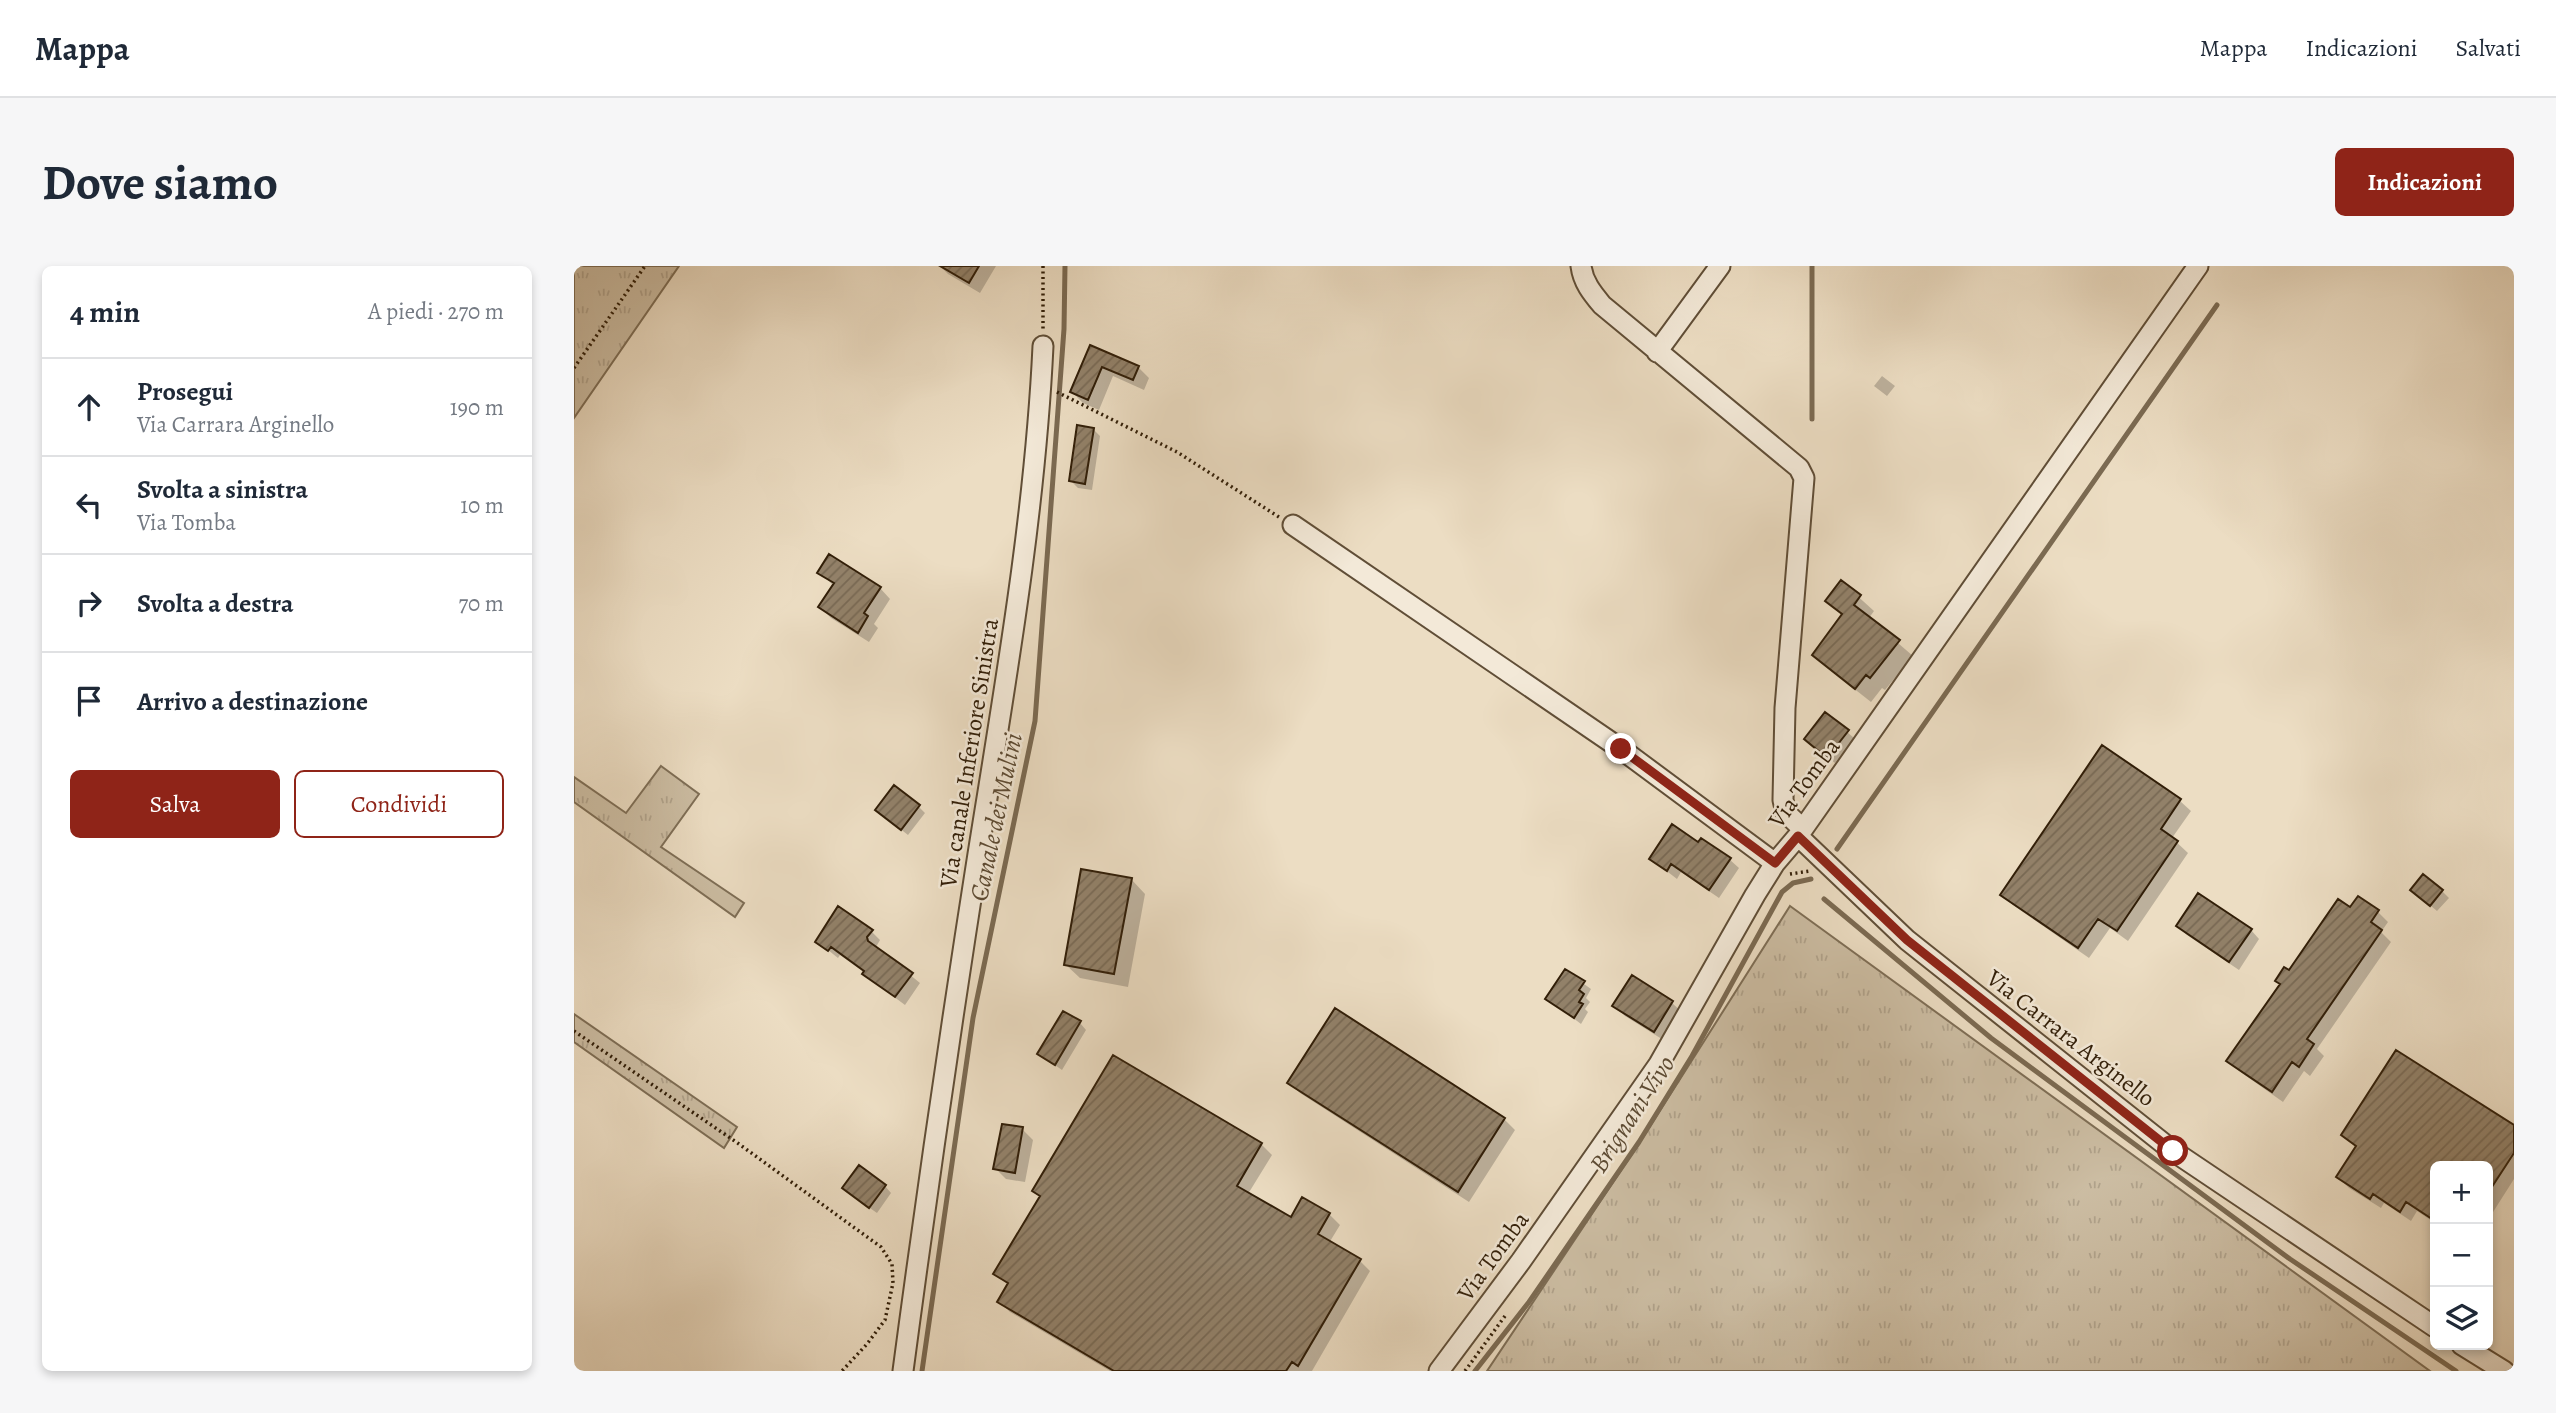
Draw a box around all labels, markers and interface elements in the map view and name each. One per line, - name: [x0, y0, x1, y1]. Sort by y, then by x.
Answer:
- text: Mappa: [35, 26, 130, 71]
- text: Mappa: [2200, 32, 2268, 64]
- text: Indicazioni: [2306, 32, 2418, 64]
- text: Salvati: [2456, 32, 2521, 64]
- button: Indicazioni: [2335, 148, 2514, 216]
- text: Dove siamo: [42, 149, 278, 216]
- text: 4 min: [70, 292, 140, 332]
- text: A piedi · 270 m: [368, 296, 504, 327]
- text: Prosegui: [137, 374, 233, 409]
- icon: ahead: [70, 388, 108, 426]
- text: 190 m: [450, 392, 504, 423]
- text: Via Carrara Arginello: [137, 409, 334, 440]
- text: Svolta a sinistra: [137, 472, 308, 507]
- icon: left: [70, 486, 108, 524]
- text: 10 m: [460, 490, 504, 521]
- text: Via Tomba: [137, 507, 236, 538]
- icon: right: [70, 584, 108, 622]
- text: Svolta a destra: [137, 586, 294, 621]
- text: 70 m: [458, 588, 504, 619]
- street label: Via canale Inferiore Sinistra: [932, 615, 1006, 891]
- icon: arrive: [70, 682, 108, 720]
- text: Arrivo a destinazione: [137, 684, 368, 719]
- water label: Canale dei Mulini: [961, 729, 1031, 904]
- street label: Via Tomba: [1760, 731, 1848, 835]
- route end: [1605, 733, 1636, 764]
- button: Salva: [70, 770, 280, 838]
- button: Condividi: [294, 770, 504, 838]
- street label: Via Carrara Arginello: [1979, 961, 2162, 1114]
- water label: Brignani Vivo: [1581, 1049, 1683, 1179]
- route start: [2157, 1135, 2188, 1166]
- map controls: [2430, 1161, 2493, 1350]
- button: +: [2430, 1161, 2493, 1224]
- street label: Via Tomba: [1449, 1204, 1537, 1308]
- button: −: [2430, 1224, 2493, 1287]
- button: layers: [2430, 1287, 2493, 1350]

